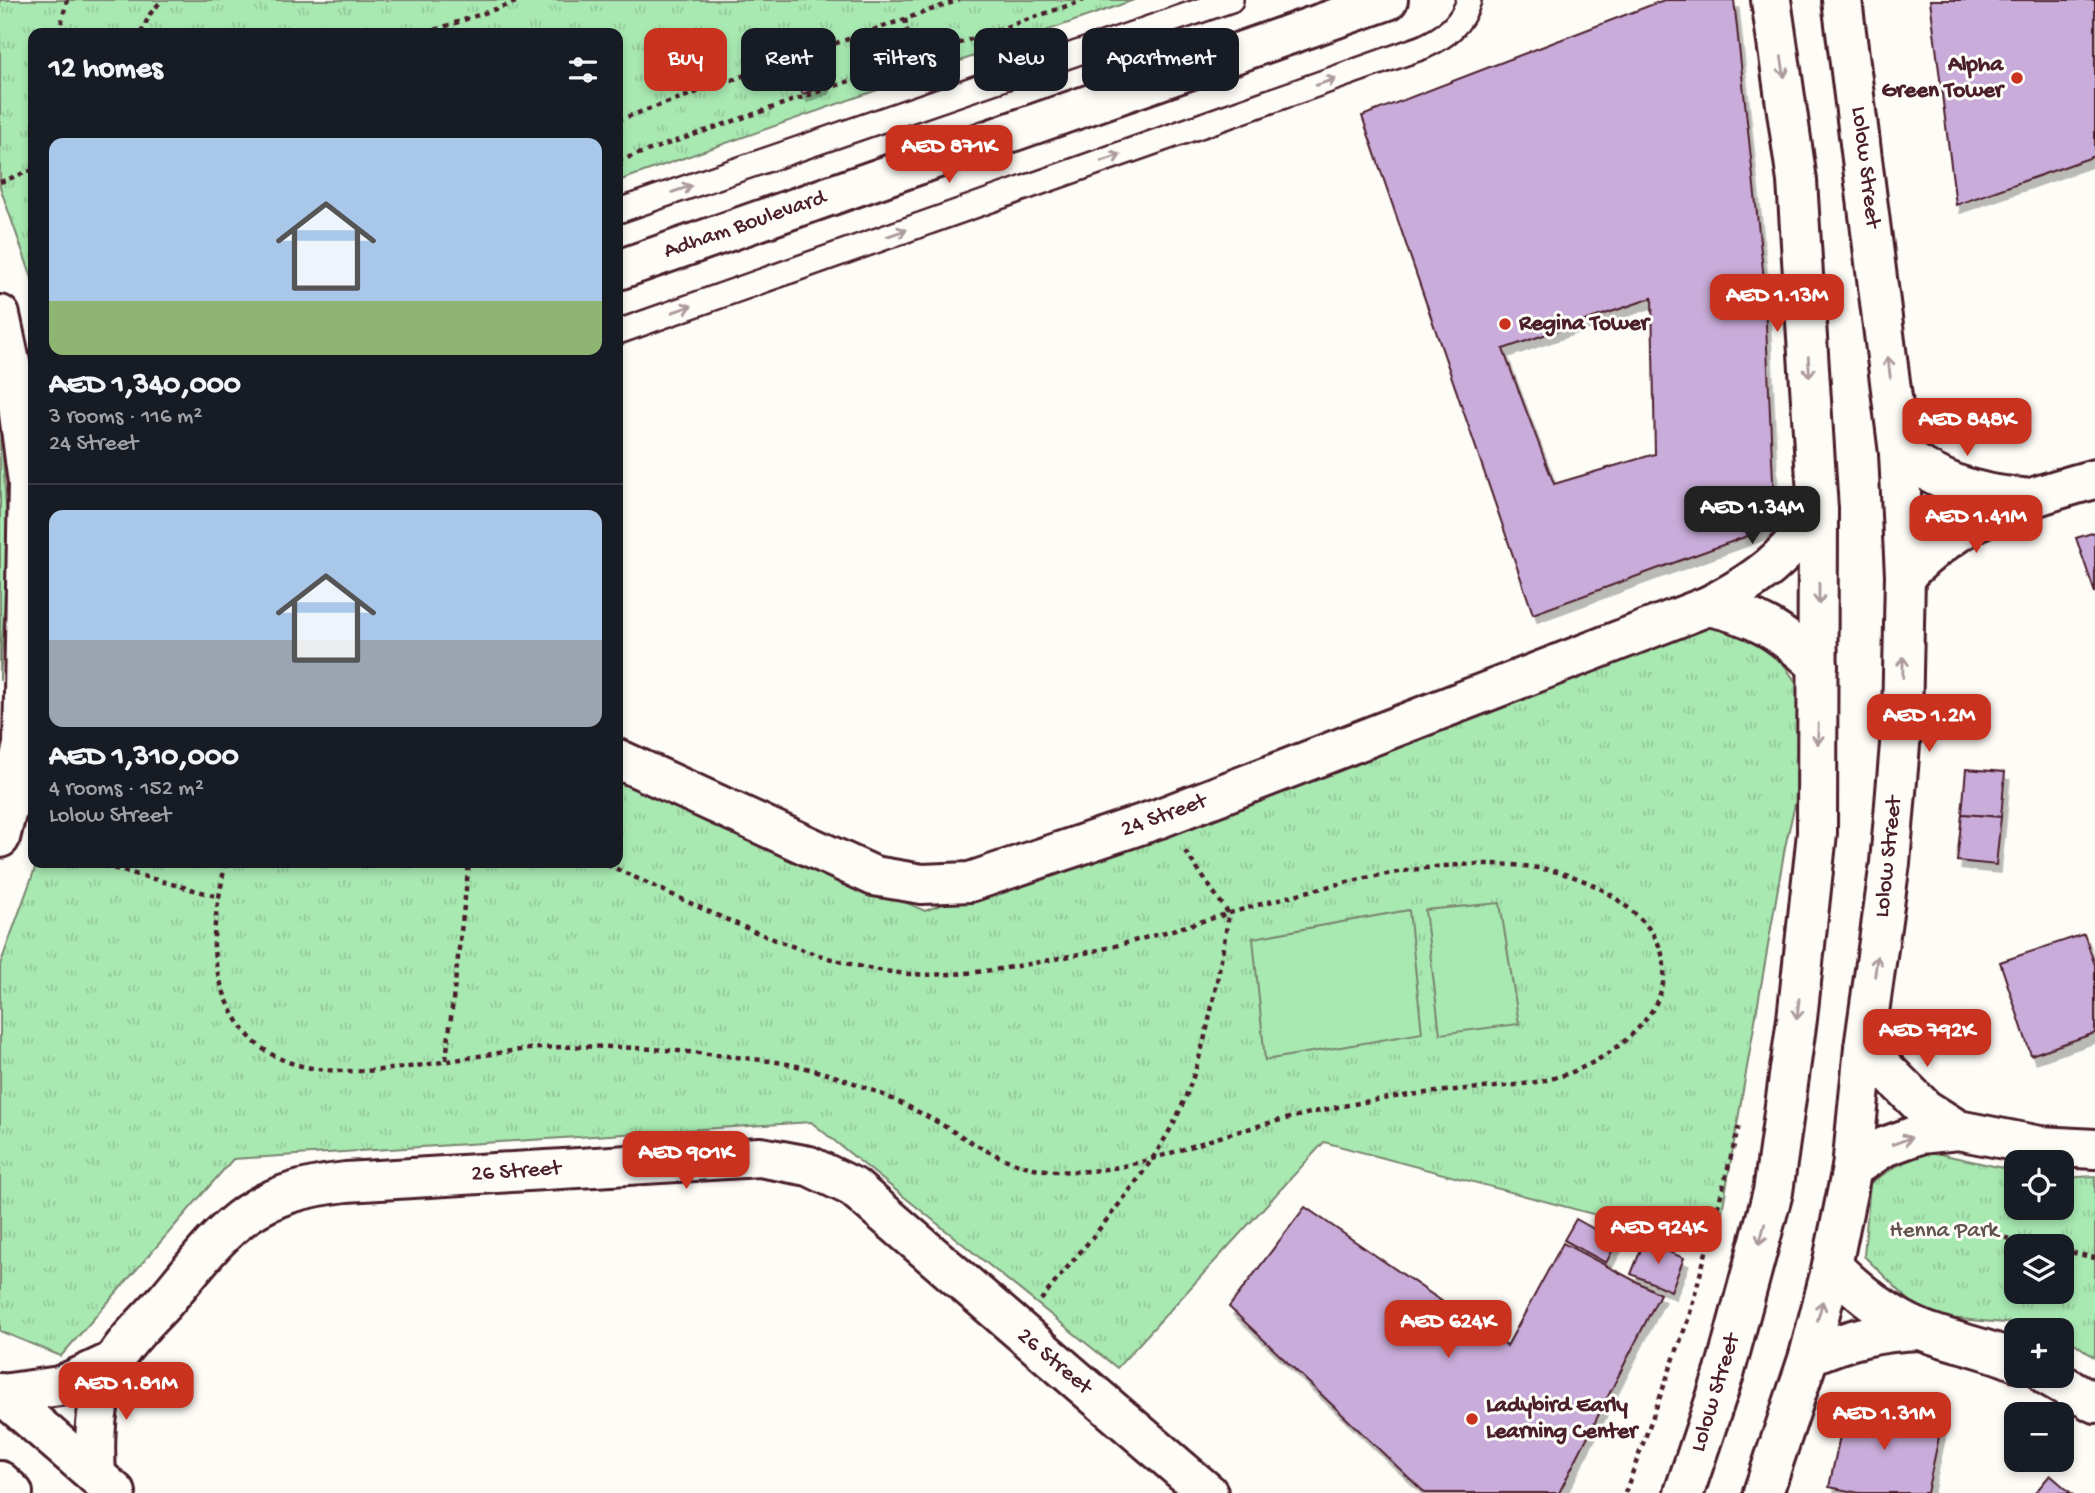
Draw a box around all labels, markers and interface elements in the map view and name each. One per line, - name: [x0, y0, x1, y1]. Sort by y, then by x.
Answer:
- chip: Buy: [644, 28, 727, 91]
- chip: Rent: [741, 28, 836, 91]
- chip: Filters: [850, 28, 960, 91]
- chip: New: [974, 28, 1068, 91]
- chip: Apartment: [1082, 28, 1239, 91]
- icon: filters: [564, 51, 602, 89]
- place label: Alpha Green Tower: [1882, 52, 2006, 105]
- text: 12 homes: [49, 53, 162, 88]
- one-way arrow: [1777, 55, 1790, 78]
- marker: Alpha Green Tower: [2009, 70, 2025, 86]
- one-way arrow: [1314, 75, 1336, 87]
- street label: Lolow Street: [1844, 105, 1886, 231]
- pin: AED 871K: [877, 125, 1021, 185]
- text: AED 871K: [902, 134, 996, 161]
- one-way arrow: [1100, 150, 1122, 163]
- one-way arrow: [671, 182, 693, 194]
- icon: home: [263, 183, 389, 309]
- street label: Adham Boulevard: [660, 184, 831, 265]
- one-way arrow: [885, 226, 907, 238]
- pin: AED 1.13M: [1697, 274, 1857, 334]
- text: AED 1.13M: [1726, 283, 1828, 310]
- one-way arrow: [671, 302, 693, 314]
- place label: Regina Tower: [1518, 311, 1652, 338]
- marker: Regina Tower: [1497, 316, 1513, 332]
- one-way arrow: [1803, 355, 1816, 378]
- one-way arrow: [1882, 356, 1895, 378]
- text: AED 1,340,000: [49, 369, 241, 404]
- pin: AED 848K: [1895, 398, 2039, 458]
- text: 3 rooms · 116 m²: [49, 404, 202, 431]
- text: AED 848K: [1918, 407, 2016, 434]
- text: 24 Street: [49, 431, 138, 458]
- pin: AED 1.34M: [1672, 486, 1832, 546]
- text: AED 1.34M: [1700, 495, 1804, 522]
- pin: AED 1.41M: [1896, 496, 2056, 555]
- text: AED 1.41M: [1926, 504, 2026, 531]
- icon: home: [263, 555, 389, 681]
- one-way arrow: [1812, 582, 1826, 605]
- one-way arrow: [1896, 656, 1910, 679]
- pin: AED 1.2M: [1857, 694, 2001, 754]
- text: AED 1.2M: [1883, 703, 1975, 730]
- one-way arrow: [1811, 722, 1825, 745]
- text: AED 1,310,000: [49, 741, 239, 776]
- text: 4 rooms · 152 m²: [49, 776, 204, 803]
- street label: 24 Street: [1118, 788, 1212, 844]
- street label: Lolow Street: [1869, 793, 1909, 919]
- text: Lolow Street: [49, 803, 171, 830]
- one-way arrow: [1870, 956, 1883, 978]
- one-way arrow: [1791, 998, 1804, 1020]
- pin: AED 792K: [1855, 1010, 1999, 1069]
- text: AED 792K: [1879, 1018, 1975, 1045]
- pin: AED 901K: [614, 1132, 758, 1191]
- one-way arrow: [1890, 1134, 1912, 1146]
- text: AED 901K: [639, 1140, 733, 1167]
- map controls: [2004, 1150, 2074, 1472]
- button: locate: [2004, 1150, 2074, 1220]
- street label: 26 Street: [470, 1155, 563, 1189]
- pin: AED 924K: [1586, 1206, 1730, 1266]
- text: AED 924K: [1611, 1215, 1705, 1242]
- park label: Henna Park: [1890, 1218, 2001, 1245]
- one-way arrow: [1755, 1222, 1768, 1245]
- button: layers: [2004, 1234, 2074, 1304]
- pin: AED 624K: [1376, 1300, 1520, 1360]
- one-way arrow: [1815, 1300, 1828, 1322]
- text: AED 624K: [1401, 1309, 1495, 1336]
- button: +: [2004, 1318, 2074, 1388]
- street label: 26 Street: [1011, 1323, 1098, 1402]
- street label: Lolow Street: [1685, 1329, 1747, 1455]
- pin: AED 1.81M: [46, 1362, 206, 1422]
- text: AED 1.81M: [75, 1371, 177, 1398]
- pin: AED 1.31M: [1804, 1392, 1964, 1452]
- place label: Ladybird Early Learning Center: [1486, 1393, 1640, 1446]
- text: AED 1.31M: [1833, 1401, 1935, 1428]
- button: −: [2004, 1402, 2074, 1472]
- marker: Ladybird Early Learning Center: [1464, 1411, 1480, 1427]

